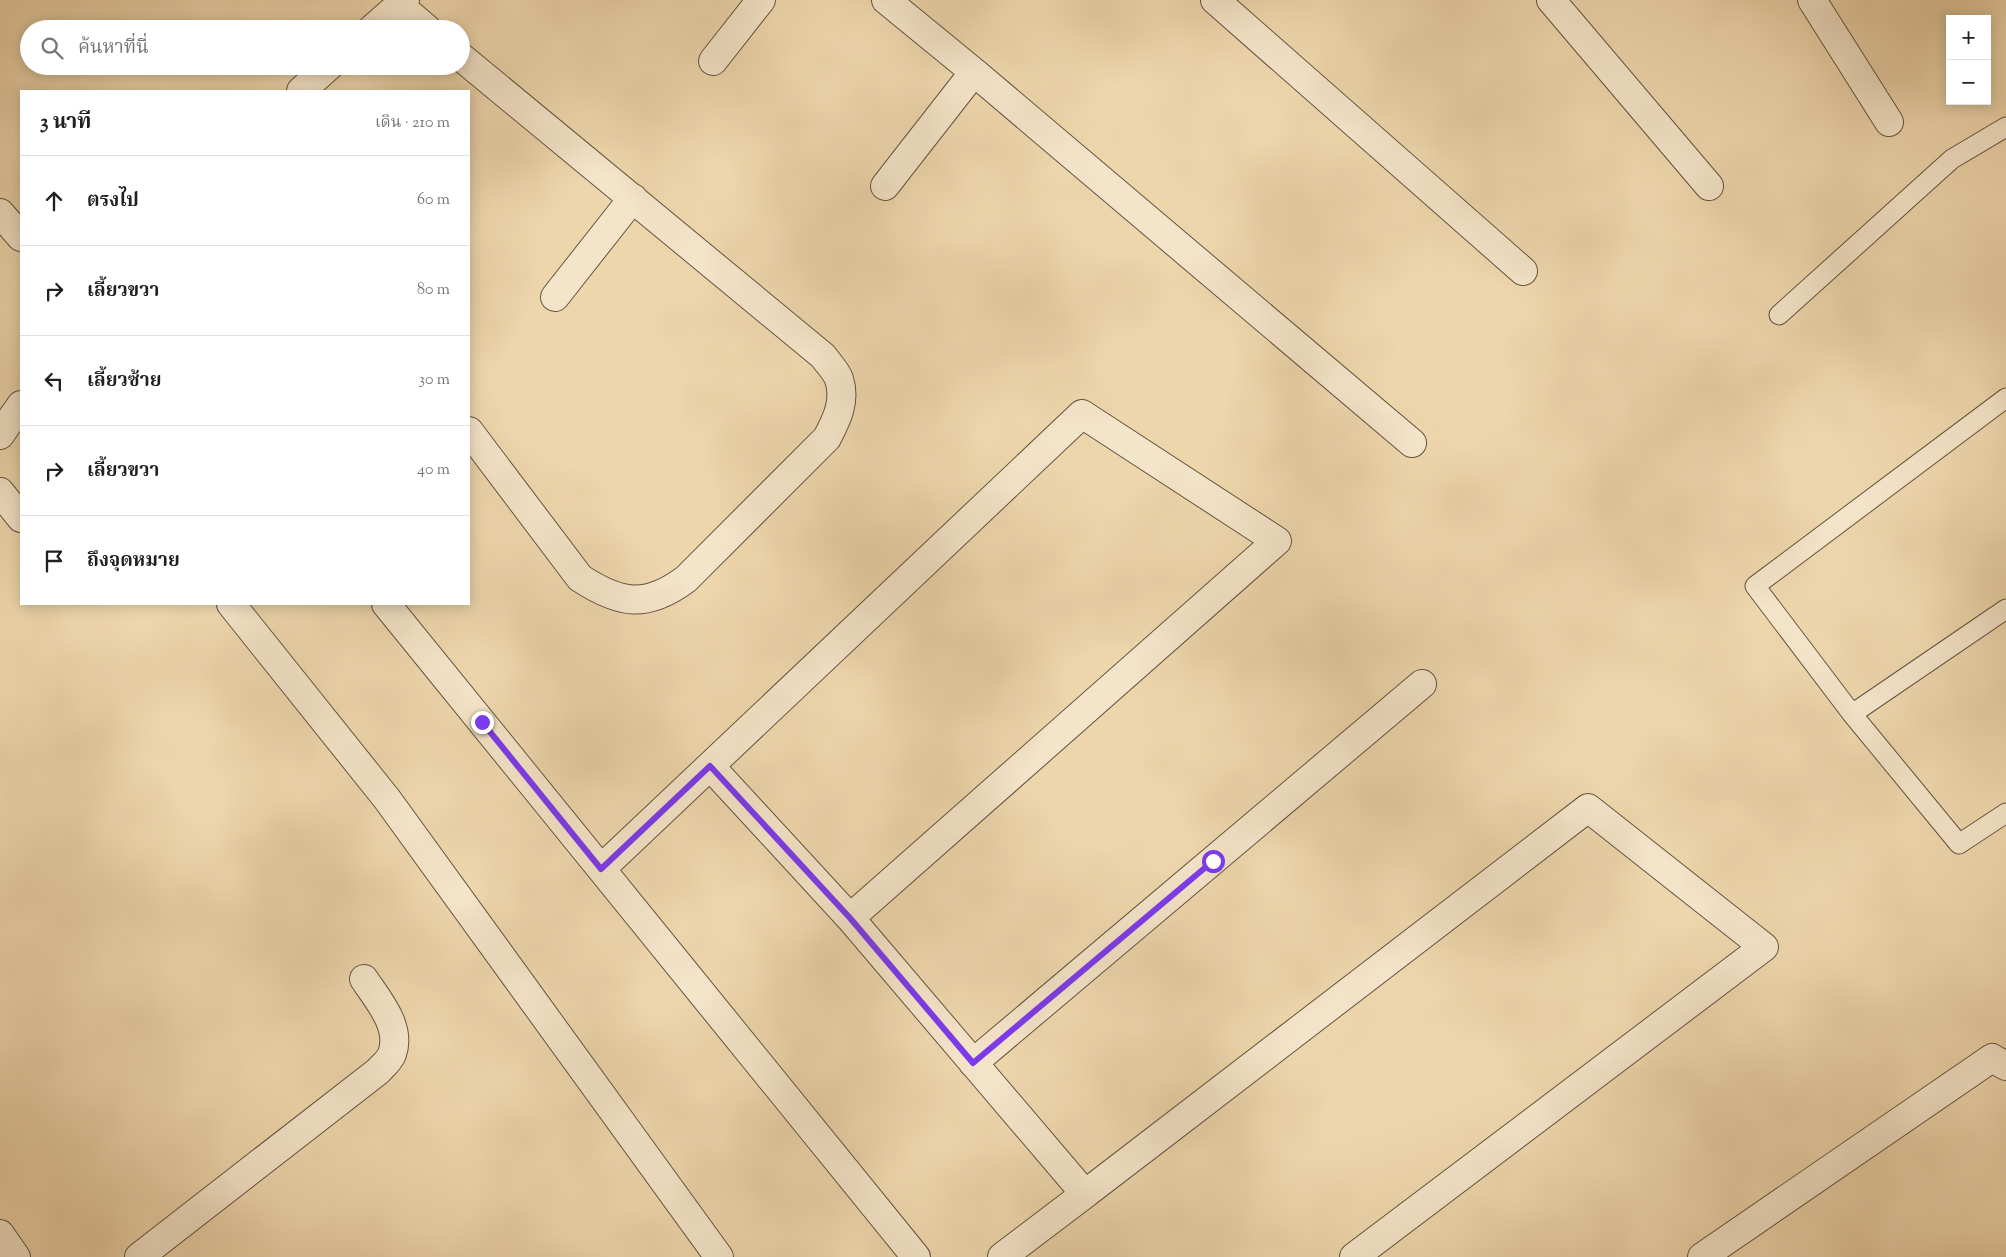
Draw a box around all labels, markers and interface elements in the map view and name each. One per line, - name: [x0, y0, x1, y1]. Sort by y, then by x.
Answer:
- map controls: [1946, 15, 1991, 105]
- button: +: [1946, 15, 1991, 60]
- search box: [20, 20, 470, 75]
- icon: search: [38, 34, 66, 62]
- text: ค้นหาที่นี่: [78, 35, 149, 62]
- button: −: [1946, 60, 1991, 105]
- text: 3 นาที: [40, 108, 91, 138]
- text: เดิน · 210 m: [375, 112, 450, 135]
- icon: ahead: [40, 187, 68, 215]
- text: ตรงไป: [87, 188, 139, 215]
- text: 60 m: [417, 189, 450, 212]
- icon: right: [40, 277, 68, 305]
- text: เลี้ยวขวา: [87, 278, 159, 305]
- text: 80 m: [417, 279, 450, 302]
- icon: left: [40, 367, 68, 395]
- text: เลี้ยวซ้าย: [87, 368, 161, 395]
- text: 30 m: [419, 369, 450, 392]
- icon: right: [40, 457, 68, 485]
- text: เลี้ยวขวา: [87, 458, 159, 485]
- text: 40 m: [417, 459, 450, 482]
- icon: arrive: [40, 547, 68, 575]
- text: ถึงจุดหมาย: [87, 548, 180, 575]
- route end: [471, 711, 494, 734]
- route start: [1202, 850, 1225, 873]

